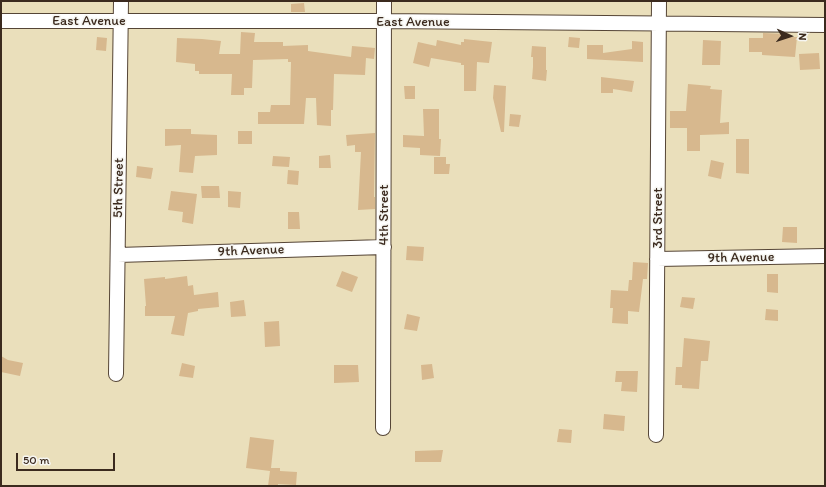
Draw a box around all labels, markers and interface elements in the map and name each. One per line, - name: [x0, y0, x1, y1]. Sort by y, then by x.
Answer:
- street label: East Avenue: [52, 13, 126, 29]
- street label: East Avenue: [376, 14, 450, 30]
- north arrow: [770, 16, 810, 56]
- text: N: [796, 33, 809, 41]
- street label: 5th Street: [110, 158, 128, 218]
- street label: 4th Street: [376, 185, 392, 245]
- street label: 3rd Street: [650, 188, 666, 248]
- street label: 9th Avenue: [217, 241, 285, 261]
- street label: 9th Avenue: [708, 249, 774, 267]
- scale bar: [18, 445, 117, 471]
- text: 50 m: [23, 453, 49, 467]

